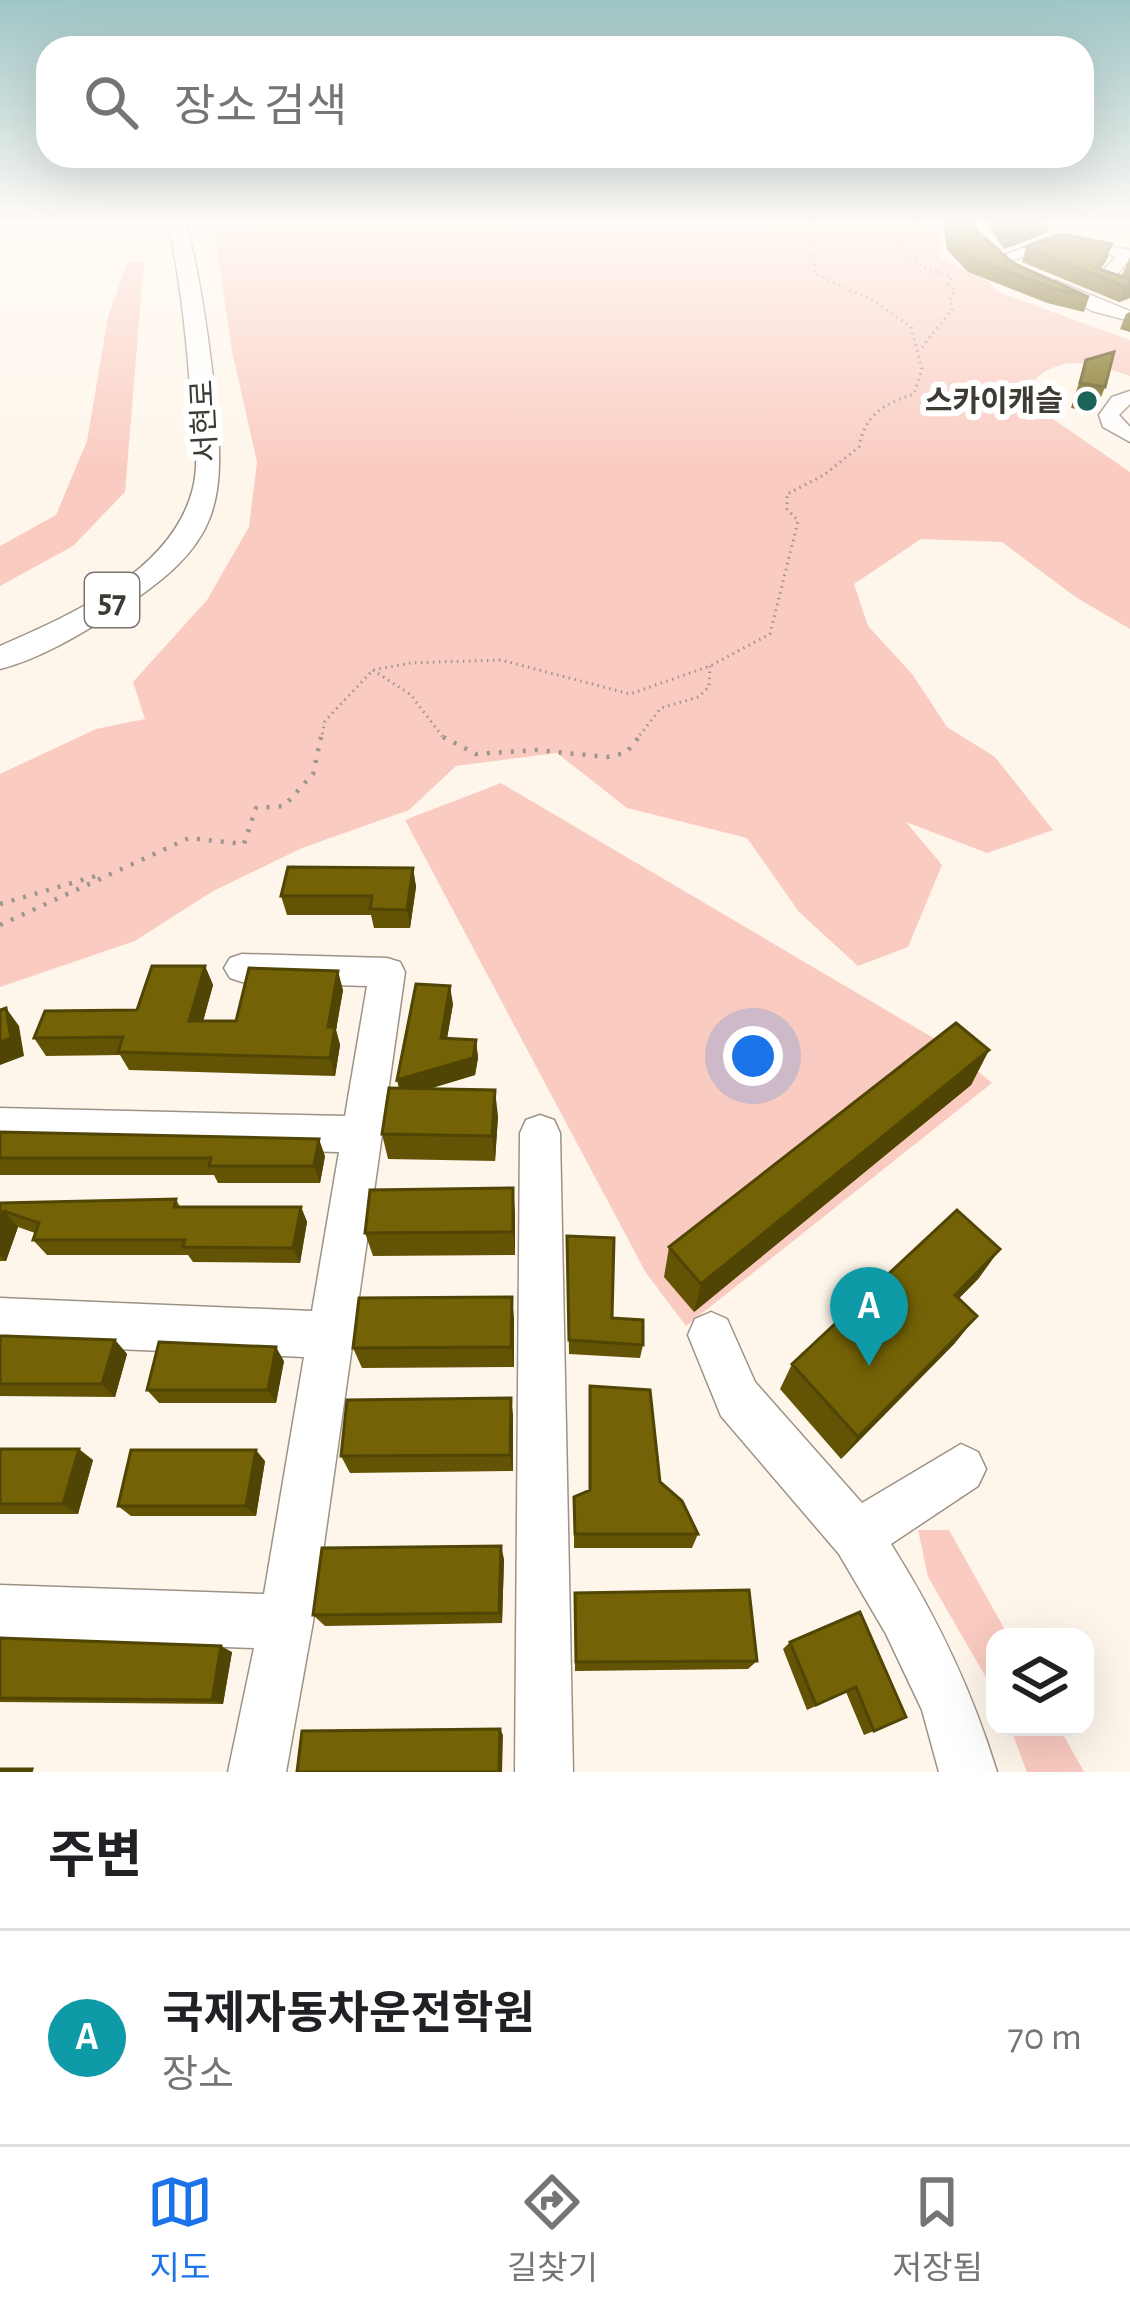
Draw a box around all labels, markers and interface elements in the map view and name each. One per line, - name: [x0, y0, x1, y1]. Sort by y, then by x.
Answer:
- search box: [36, 36, 1094, 168]
- icon: search: [78, 69, 144, 135]
- text: 장소 검색: [174, 85, 347, 130]
- street label: 서현로: [186, 379, 222, 463]
- place label: 스카이캐슬: [925, 385, 1063, 417]
- marker: 스카이캐슬: [1074, 388, 1100, 414]
- road number: 57: [85, 573, 139, 627]
- your location: [723, 1026, 783, 1086]
- pin: A: [830, 1267, 908, 1366]
- map controls: [986, 1628, 1094, 1736]
- button: layers: [986, 1628, 1094, 1736]
- text: 주변: [48, 1831, 142, 1882]
- text: 국제자동차운전학원: [162, 1992, 535, 2037]
- text: A: [75, 2018, 99, 2057]
- text: 70 m: [1008, 2018, 1082, 2057]
- text: 장소: [162, 2056, 234, 2095]
- tab: 지도: [147, 2169, 213, 2290]
- tab: 길찾기: [507, 2169, 598, 2290]
- tab: 저장됨: [892, 2169, 983, 2290]

